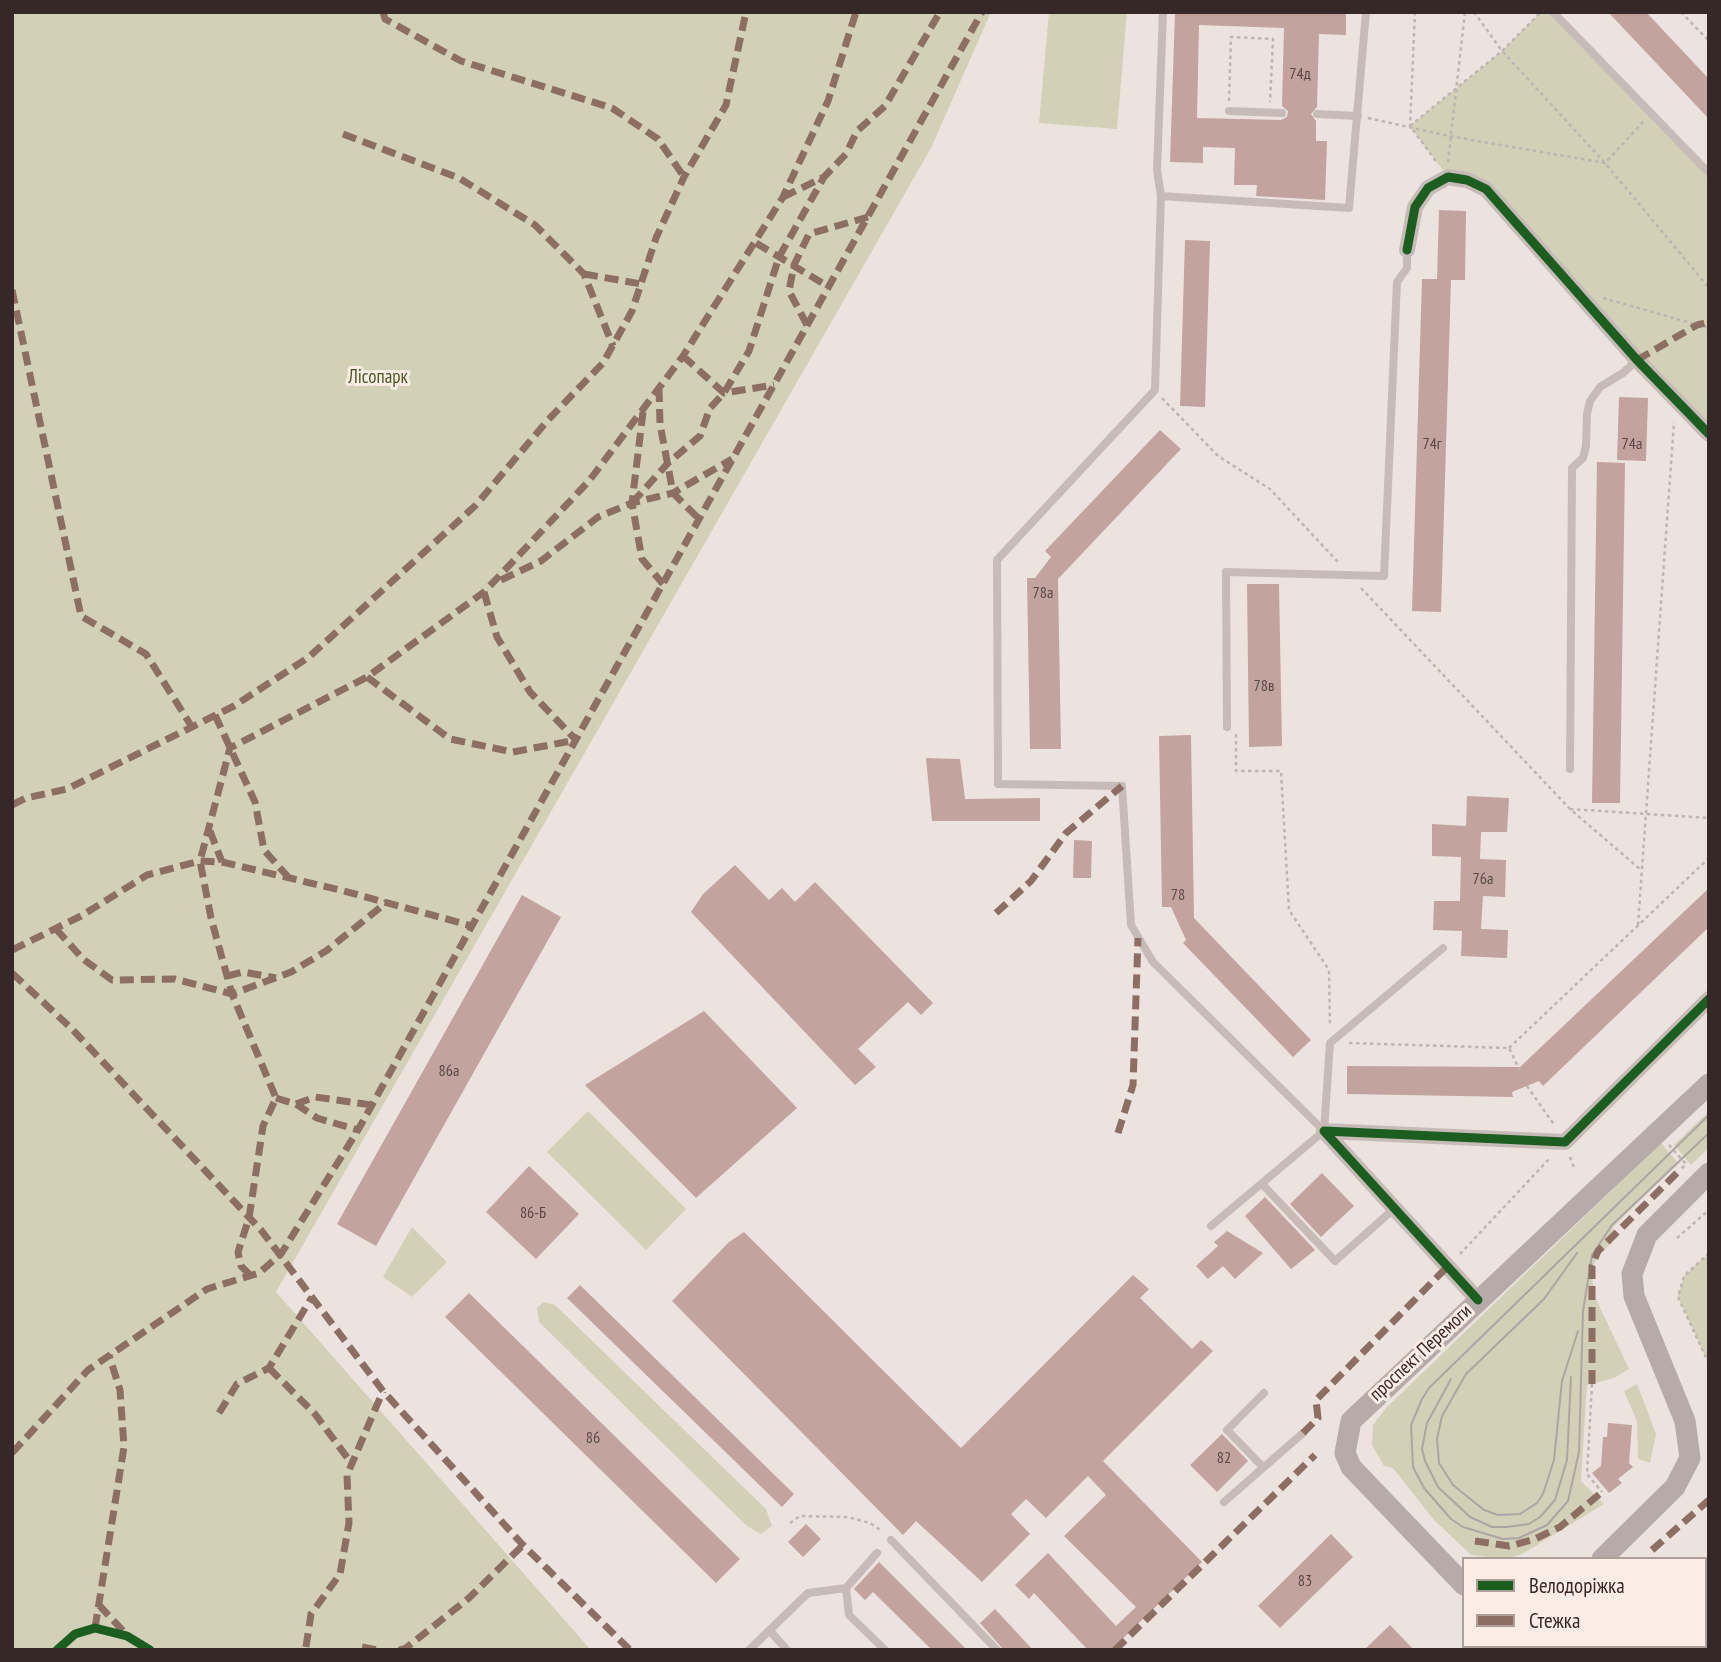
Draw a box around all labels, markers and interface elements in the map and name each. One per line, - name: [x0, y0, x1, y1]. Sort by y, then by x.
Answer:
- house number: 74д: [1289, 64, 1311, 84]
- park label: Лісопарк: [348, 367, 408, 389]
- house number: 74г: [1422, 434, 1442, 454]
- house number: 74а: [1622, 434, 1642, 454]
- house number: 78а: [1033, 583, 1053, 603]
- house number: 78в: [1254, 676, 1274, 696]
- house number: 76а: [1473, 869, 1493, 889]
- house number: 78: [1171, 885, 1185, 905]
- house number: 86а: [439, 1061, 459, 1081]
- house number: 86-Б: [520, 1203, 546, 1223]
- street label: проспект Перемоги: [1365, 1300, 1477, 1406]
- house number: 86: [586, 1428, 600, 1448]
- house number: 82: [1217, 1448, 1231, 1468]
- legend: [1462, 1557, 1707, 1648]
- house number: 83: [1298, 1571, 1312, 1591]
- text: Велодоріжка: [1529, 1572, 1625, 1599]
- text: Стежка: [1529, 1607, 1580, 1634]

